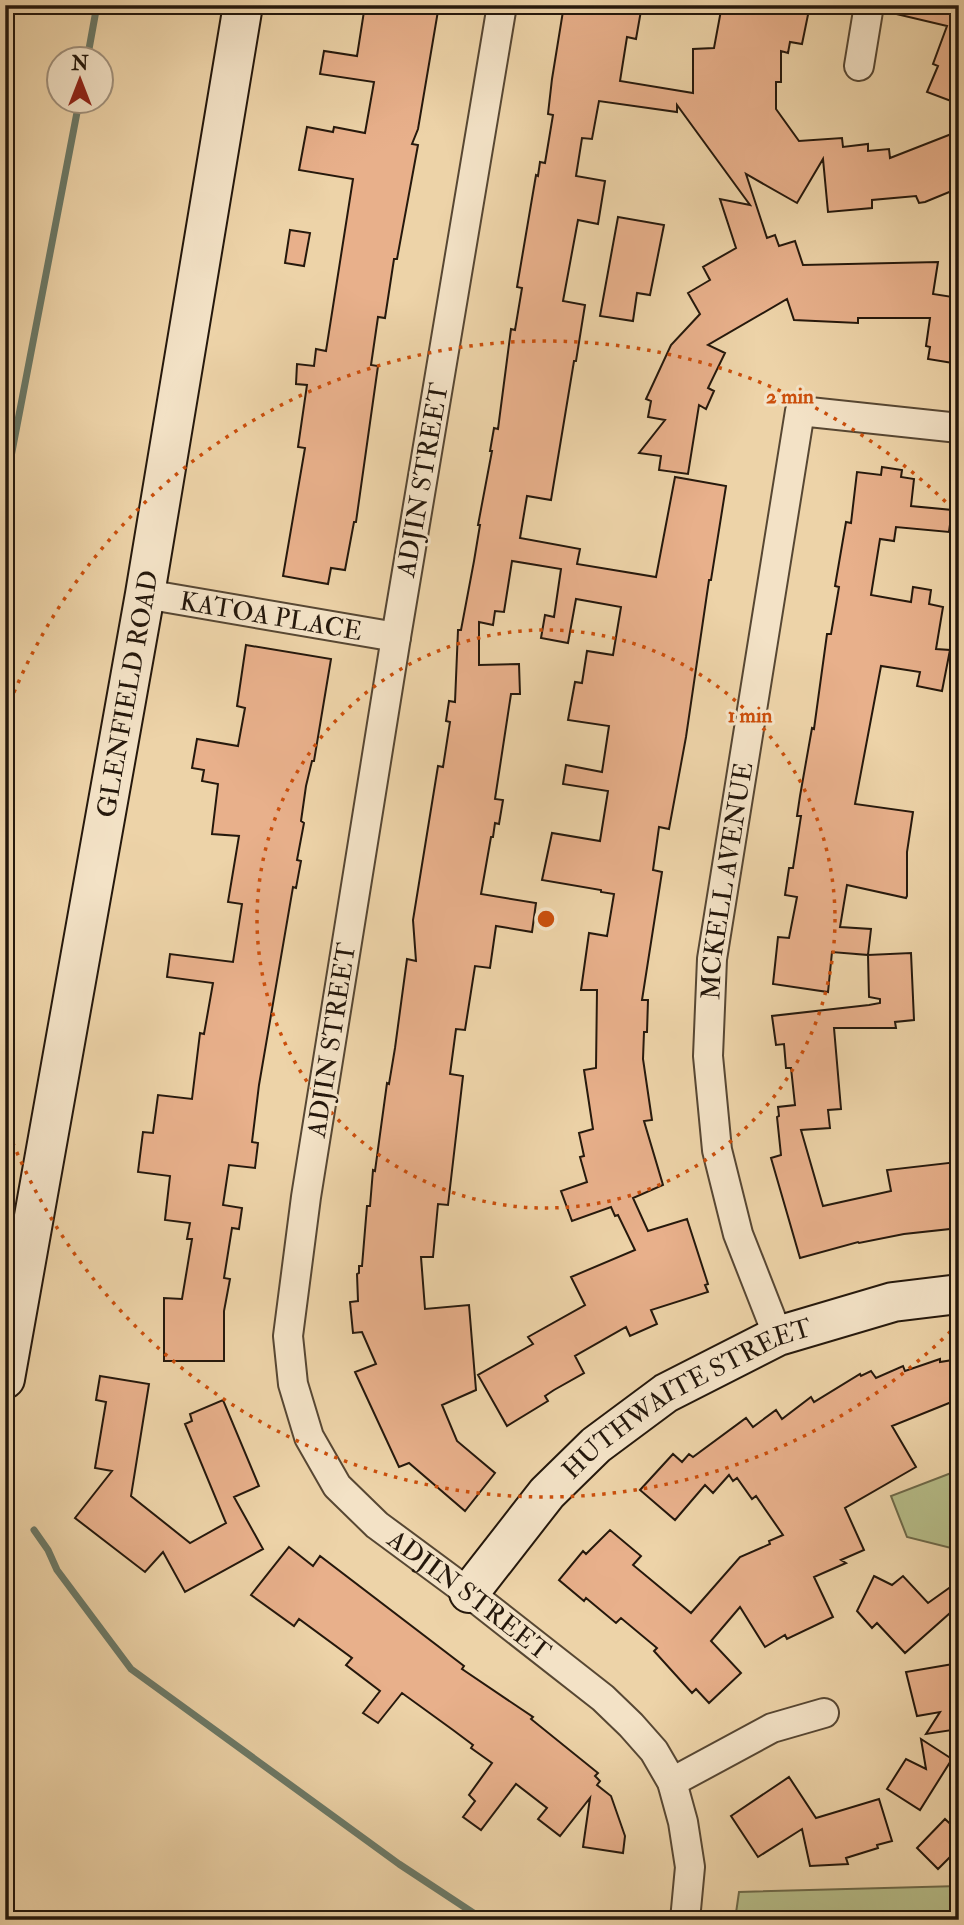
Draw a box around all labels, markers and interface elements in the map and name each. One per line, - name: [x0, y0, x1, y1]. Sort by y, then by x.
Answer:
- north arrow: [46, 46, 116, 116]
- text: N: [70, 52, 89, 76]
- street label: ADJIN STREET: [390, 381, 456, 581]
- text: 2 min: [766, 383, 814, 410]
- street label: GLENFIELD ROAD: [90, 568, 166, 820]
- street label: KATOA PLACE: [177, 585, 365, 648]
- text: 1 min: [728, 702, 772, 729]
- street label: MCKELL AVENUE: [695, 760, 760, 1000]
- centre of rings: [534, 907, 558, 931]
- street label: ADJIN STREET: [301, 941, 363, 1141]
- street label: HUTHWAITE STREET: [556, 1312, 815, 1486]
- street label: ADJIN STREET: [380, 1523, 557, 1668]

